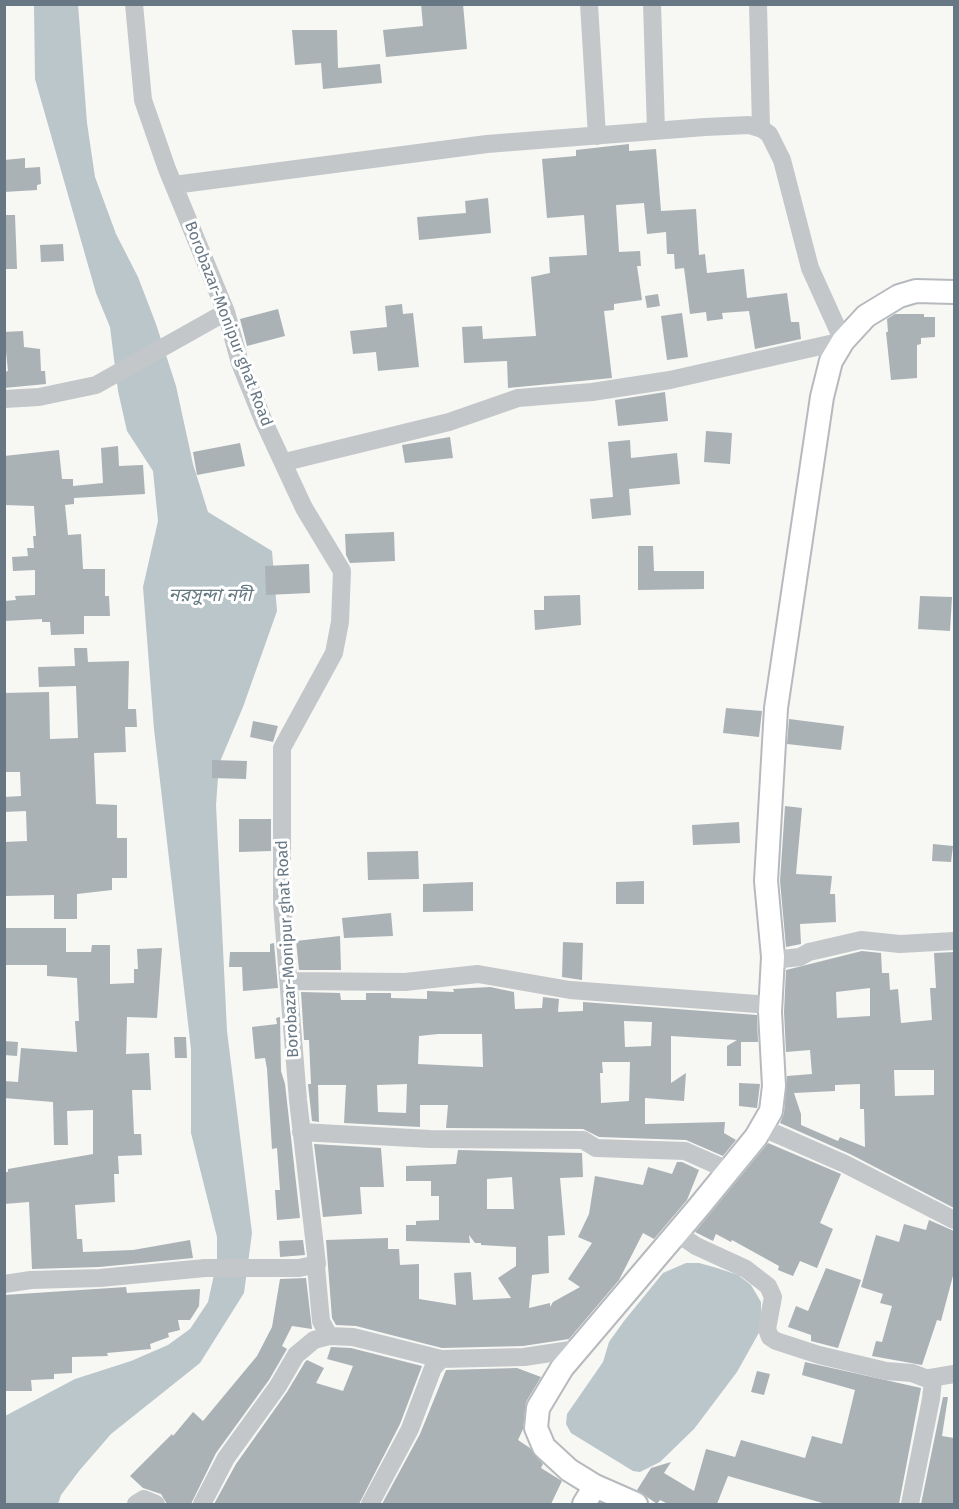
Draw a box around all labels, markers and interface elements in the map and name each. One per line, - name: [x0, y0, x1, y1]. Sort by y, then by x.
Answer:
- street label: Borobazar-Monipur ghat Road: [180, 219, 276, 429]
- water label: নরসুন্দা নদী: [168, 585, 252, 607]
- street label: Borobazar-Monipur ghat Road: [273, 840, 303, 1058]

